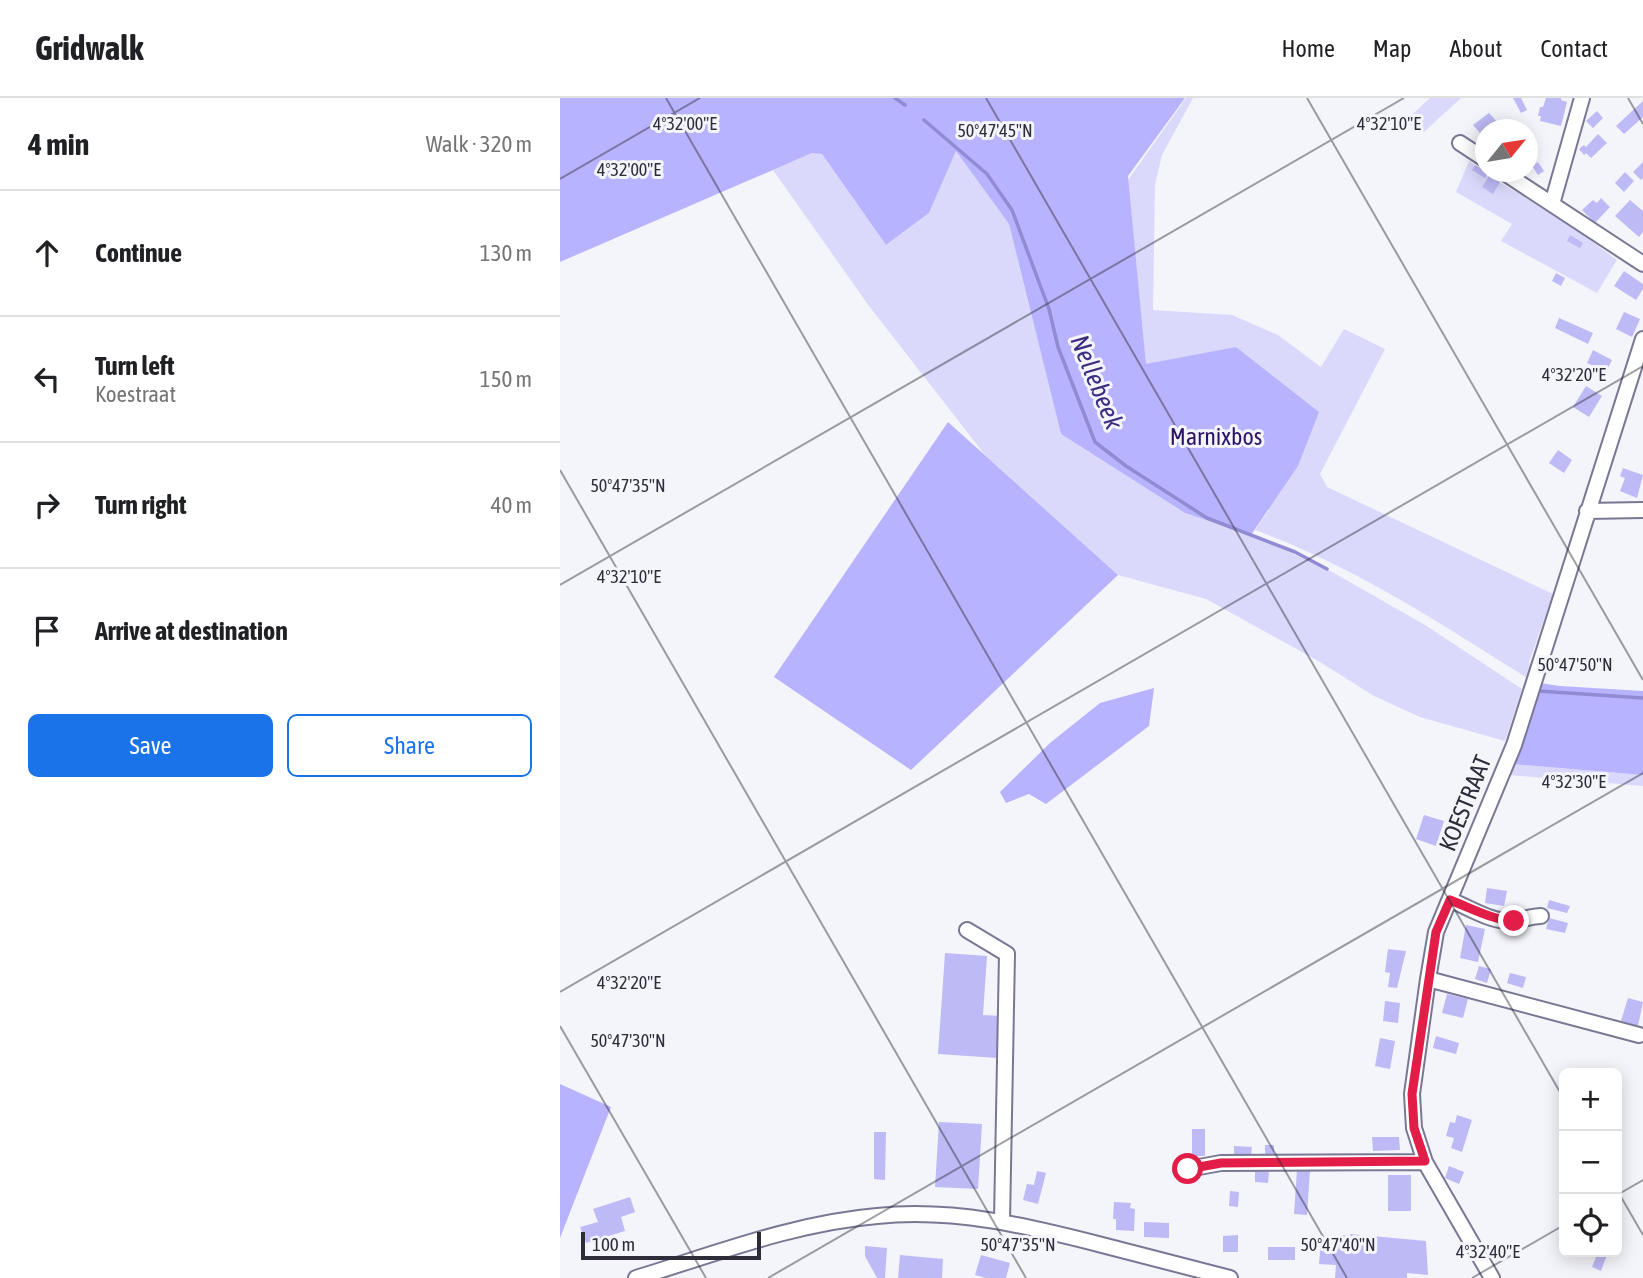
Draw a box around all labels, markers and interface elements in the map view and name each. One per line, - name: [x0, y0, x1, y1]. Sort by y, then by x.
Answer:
- text: Gridwalk: [35, 29, 143, 67]
- text: Home: [1281, 35, 1335, 62]
- text: Map: [1373, 35, 1411, 62]
- text: About: [1449, 35, 1502, 62]
- text: Contact: [1540, 35, 1608, 62]
- text: 4°32'00"E: [653, 113, 717, 134]
- text: 4°32'10"E: [1357, 113, 1421, 134]
- north arrow: [1475, 119, 1538, 182]
- text: 50°47'45"N: [957, 120, 1033, 141]
- text: 4 min: [28, 127, 89, 161]
- text: Walk · 320 m: [426, 131, 532, 157]
- text: 4°32'00"E: [597, 159, 661, 180]
- icon: ahead: [28, 234, 66, 272]
- text: Continue: [95, 238, 182, 268]
- text: 130 m: [480, 240, 532, 266]
- water label: Nellebeek: [1065, 330, 1130, 434]
- text: Turn left: [95, 351, 175, 381]
- icon: left: [28, 360, 66, 398]
- text: 4°32'20"E: [1542, 364, 1606, 385]
- text: 150 m: [480, 366, 532, 392]
- text: Koestraat: [95, 381, 176, 407]
- park label: Marnixbos: [1170, 423, 1262, 450]
- text: 50°47'35"N: [590, 475, 666, 496]
- icon: right: [28, 486, 66, 524]
- text: Turn right: [95, 490, 186, 520]
- text: 40 m: [491, 492, 532, 518]
- text: 4°32'10"E: [597, 566, 661, 587]
- icon: arrive: [28, 612, 66, 650]
- text: Arrive at destination: [95, 616, 288, 646]
- text: 50°47'50"N: [1537, 654, 1613, 675]
- button: Save: [28, 714, 273, 777]
- button: Share: [287, 714, 532, 777]
- street label: KOESTRAAT: [1434, 751, 1497, 855]
- text: 4°32'30"E: [1542, 771, 1606, 792]
- route end: [1498, 905, 1529, 936]
- text: 4°32'20"E: [597, 972, 661, 993]
- text: 50°47'30"N: [590, 1030, 666, 1051]
- map controls: [1559, 1068, 1622, 1257]
- button: +: [1559, 1068, 1622, 1131]
- button: −: [1559, 1131, 1622, 1194]
- route start: [1172, 1153, 1203, 1184]
- button: locate: [1559, 1194, 1622, 1257]
- scale bar: [581, 1229, 761, 1261]
- text: 100 m: [592, 1233, 635, 1255]
- text: 50°47'35"N: [980, 1234, 1056, 1255]
- text: 50°47'40"N: [1300, 1234, 1376, 1255]
- text: 4°32'40"E: [1456, 1241, 1520, 1262]

